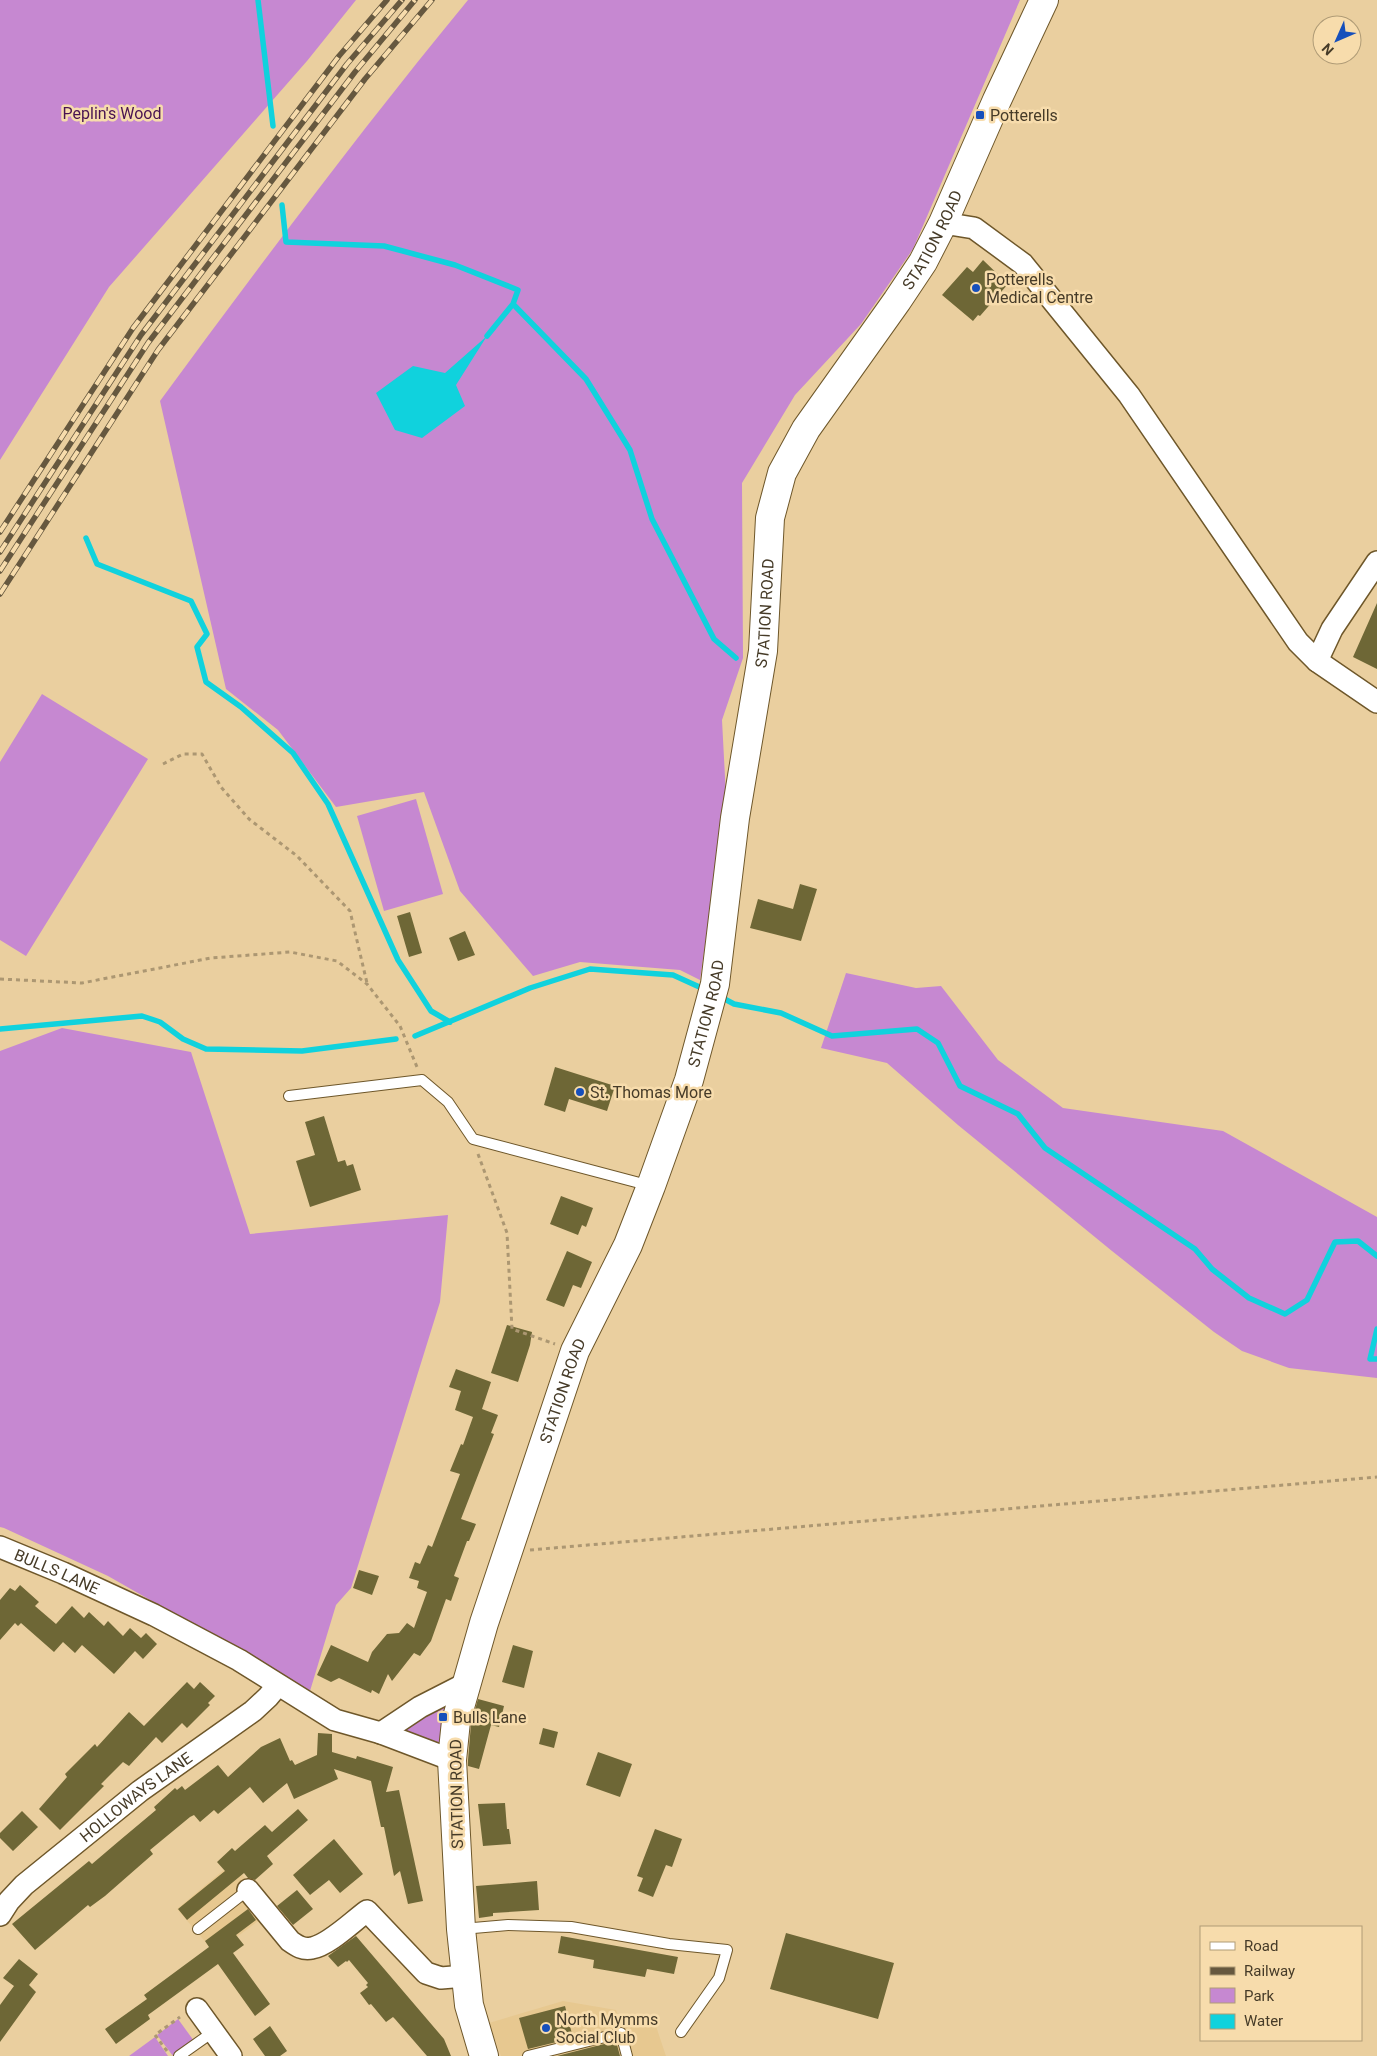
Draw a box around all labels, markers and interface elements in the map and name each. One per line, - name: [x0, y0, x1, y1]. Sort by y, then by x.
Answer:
- north arrow: [1312, 15, 1362, 65]
- text: N: [1319, 40, 1337, 58]
- park label: Peplin's Wood: [63, 104, 161, 123]
- place label: Potterells: [990, 106, 1058, 125]
- marker: Potterells: [974, 109, 986, 121]
- street label: STATION ROAD: [898, 187, 966, 293]
- place label: Potterells Medical Centre: [986, 270, 1093, 307]
- marker: Potterells Medical Centre: [970, 282, 982, 294]
- street label: STATION ROAD: [751, 558, 778, 670]
- street label: STATION ROAD: [684, 959, 728, 1069]
- place label: St. Thomas More: [590, 1083, 712, 1102]
- marker: St. Thomas More: [574, 1086, 586, 1098]
- street label: STATION ROAD: [536, 1335, 590, 1446]
- street label: BULLS LANE: [12, 1545, 102, 1599]
- place label: Bulls Lane: [453, 1708, 526, 1727]
- marker: Bulls Lane: [437, 1711, 449, 1723]
- street label: STATION ROAD: [446, 1739, 467, 1849]
- street label: HOLLOWAYS LANE: [76, 1748, 196, 1846]
- legend: [1200, 1926, 1362, 2041]
- text: Road: [1244, 1937, 1278, 1955]
- text: Railway: [1244, 1962, 1295, 1980]
- text: Park: [1244, 1987, 1275, 2005]
- place label: North Mymms Social Club: [556, 2010, 658, 2047]
- text: Water: [1244, 2012, 1283, 2030]
- marker: North Mymms Social Club: [540, 2022, 552, 2034]

